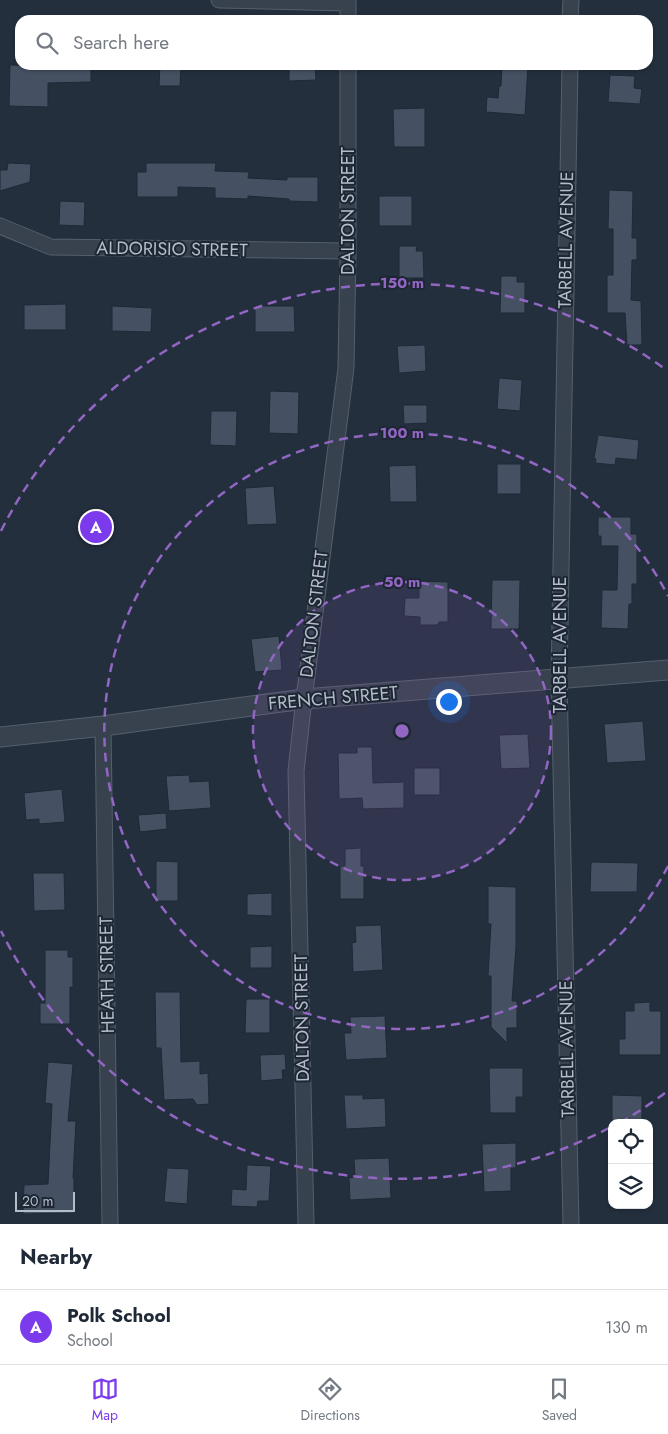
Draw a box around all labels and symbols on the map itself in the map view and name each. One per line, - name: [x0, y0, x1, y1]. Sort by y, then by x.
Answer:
- street label: DALTON STREET: [335, 146, 361, 275]
- street label: TARBELL AVENUE: [552, 171, 580, 309]
- street label: ALDORISIO STREET: [96, 235, 248, 263]
- text: 150 m: [380, 272, 424, 294]
- text: 100 m: [380, 422, 424, 444]
- pin: A: [80, 508, 112, 546]
- street label: DALTON STREET: [293, 548, 335, 679]
- text: 50 m: [384, 571, 420, 593]
- street label: TARBELL AVENUE: [547, 576, 573, 714]
- street label: FRENCH STREET: [267, 679, 400, 717]
- your location: [436, 689, 462, 715]
- centre of rings: [393, 722, 411, 740]
- street label: HEATH STREET: [93, 916, 121, 1033]
- street label: DALTON STREET: [288, 953, 316, 1082]
- street label: TARBELL AVENUE: [553, 980, 581, 1118]
- scale bar: [15, 1189, 75, 1212]

